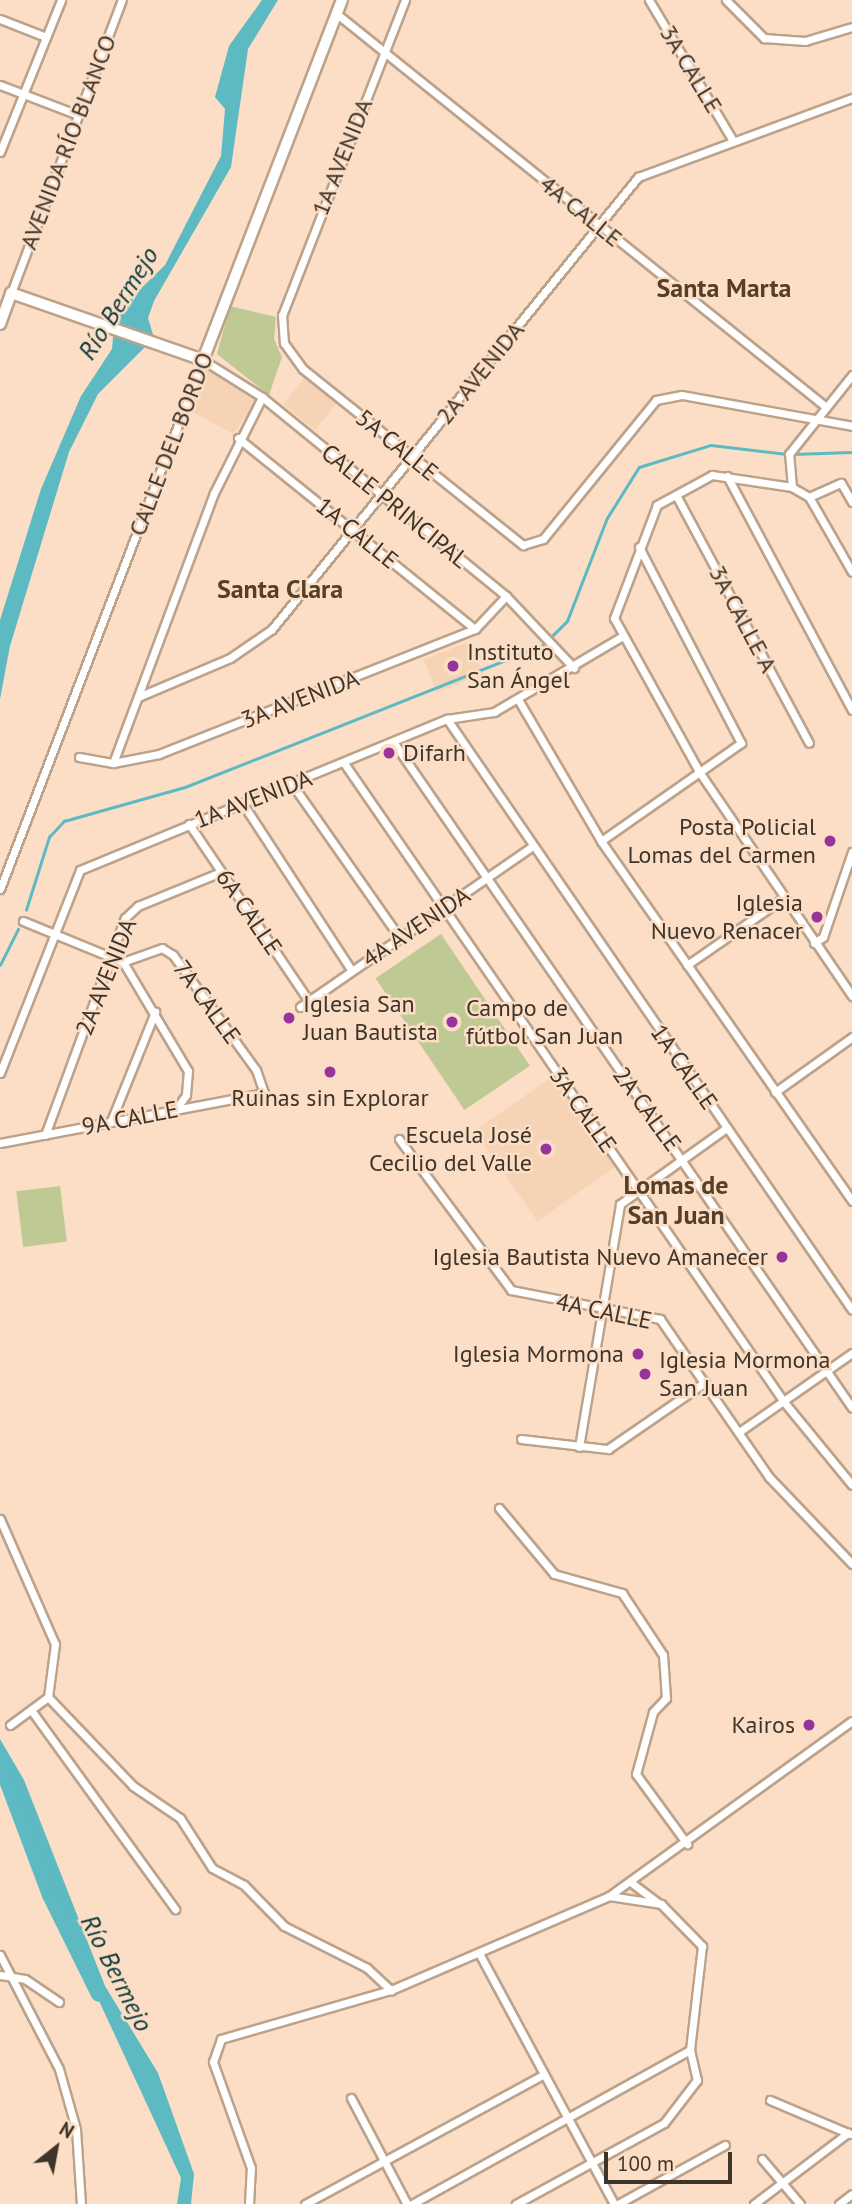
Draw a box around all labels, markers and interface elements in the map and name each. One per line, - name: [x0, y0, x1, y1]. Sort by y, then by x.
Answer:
- street label: 3A CALLE: [653, 19, 729, 119]
- street label: AVENIDA RÍO BLANCO: [14, 30, 122, 254]
- street label: 1A AVENIDA: [305, 94, 379, 220]
- street label: 4A CALLE: [534, 169, 628, 253]
- water label: Río Bermejo: [71, 241, 165, 365]
- district label: Santa Marta: [657, 272, 791, 304]
- street label: 2A AVENIDA: [429, 315, 531, 431]
- street label: CALLE DEL BORDO: [123, 348, 219, 540]
- street label: 5A CALLE: [350, 403, 444, 487]
- street label: CALLE PRINCIPAL: [316, 438, 474, 574]
- street label: 1A CALLE: [310, 491, 404, 575]
- street label: 3A CALLE A: [702, 560, 784, 678]
- district label: Santa Clara: [217, 573, 343, 605]
- place label: Instituto San Ángel: [467, 638, 570, 694]
- marker: Instituto San Ángel: [445, 658, 461, 674]
- street label: 3A AVENIDA: [236, 663, 364, 735]
- place label: Difarh: [403, 739, 466, 767]
- marker: Difarh: [381, 745, 397, 761]
- street label: 1A AVENIDA: [189, 763, 317, 835]
- place label: Posta Policial Lomas del Carmen: [628, 813, 816, 869]
- marker: Posta Policial Lomas del Carmen: [822, 833, 838, 849]
- street label: 6A CALLE: [210, 863, 288, 961]
- street label: 4A AVENIDA: [356, 880, 476, 974]
- place label: Iglesia Nuevo Renacer: [651, 889, 803, 945]
- marker: Iglesia Nuevo Renacer: [809, 909, 825, 925]
- street label: 2A AVENIDA: [69, 914, 143, 1040]
- street label: 7A CALLE: [167, 954, 247, 1050]
- place label: Iglesia San Juan Bautista: [303, 990, 438, 1046]
- place label: Campo de fútbol San Juan: [466, 994, 623, 1050]
- marker: Iglesia San Juan Bautista: [281, 1010, 297, 1026]
- marker: Campo de fútbol San Juan: [444, 1014, 460, 1030]
- street label: 1A CALLE: [644, 1018, 724, 1116]
- street label: 3A CALLE: [543, 1061, 623, 1159]
- street label: 2A CALLE: [606, 1061, 688, 1157]
- marker: Ruinas sin Explorar: [322, 1064, 338, 1080]
- place label: Ruinas sin Explorar: [231, 1084, 429, 1112]
- street label: 9A CALLE: [79, 1094, 181, 1142]
- place label: Escuela José Cecilio del Valle: [368, 1121, 532, 1177]
- marker: Escuela José Cecilio del Valle: [538, 1141, 554, 1157]
- district label: Lomas de San Juan: [623, 1169, 729, 1230]
- place label: Iglesia Bautista Nuevo Amanecer: [432, 1243, 768, 1271]
- marker: Iglesia Bautista Nuevo Amanecer: [774, 1249, 790, 1265]
- street label: 4A CALLE: [553, 1287, 655, 1335]
- place label: Iglesia Mormona: [453, 1340, 624, 1368]
- marker: Iglesia Mormona: [630, 1346, 646, 1362]
- place label: Iglesia Mormona San Juan: [659, 1346, 830, 1402]
- marker: Iglesia Mormona San Juan: [637, 1366, 653, 1382]
- place label: Kairos: [732, 1711, 795, 1739]
- marker: Kairos: [801, 1717, 817, 1733]
- water label: Río Bermejo: [74, 1909, 160, 2037]
- north arrow: [21, 2113, 91, 2183]
- text: N: [55, 2116, 78, 2143]
- scale bar: [607, 2138, 735, 2182]
- text: 100 m: [617, 2150, 674, 2177]

